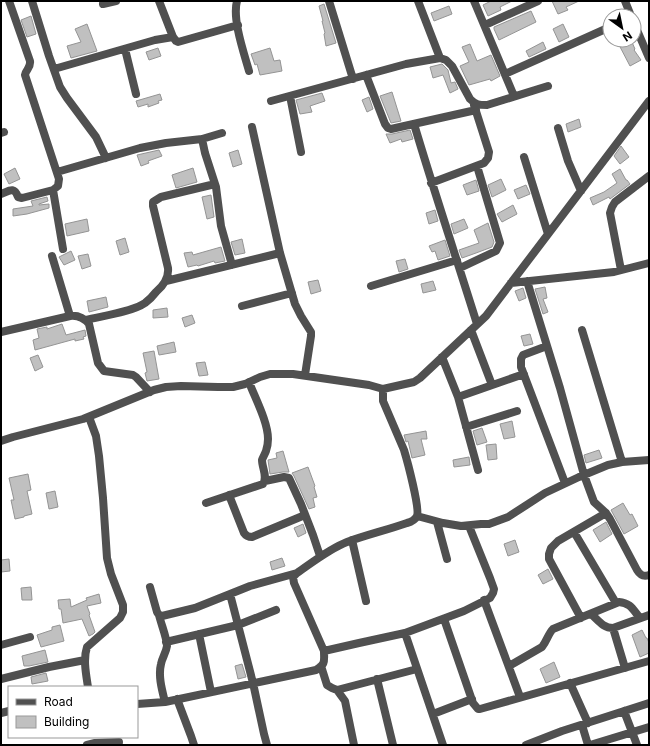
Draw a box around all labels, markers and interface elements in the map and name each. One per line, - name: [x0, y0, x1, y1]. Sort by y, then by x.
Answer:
- north arrow: [602, 8, 642, 48]
- text: N: [620, 28, 635, 45]
- legend: [8, 686, 138, 738]
- text: Road: [44, 694, 73, 709]
- text: Building: [44, 714, 89, 729]

